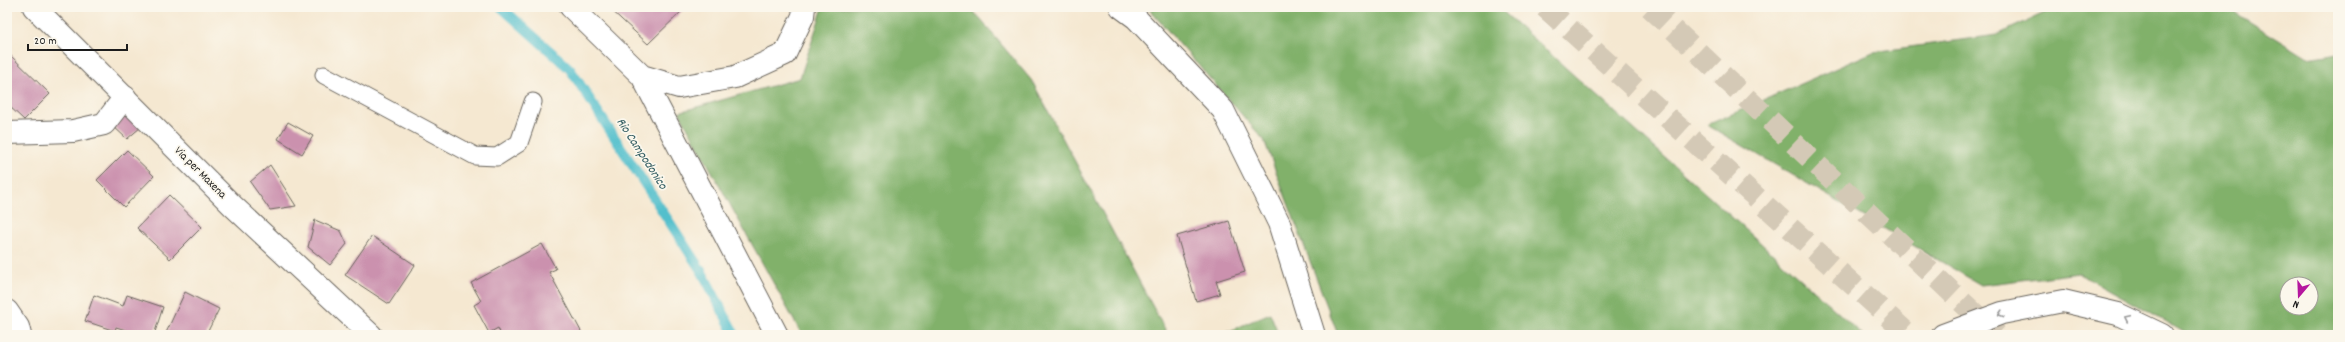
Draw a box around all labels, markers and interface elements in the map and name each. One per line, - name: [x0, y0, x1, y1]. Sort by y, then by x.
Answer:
- scale bar: [28, 26, 127, 52]
- text: 20 m: [34, 33, 57, 50]
- water label: Rio Campodonico: [611, 114, 672, 195]
- street label: Via per Maxena: [170, 143, 230, 203]
- north arrow: [2279, 276, 2319, 316]
- text: N: [2291, 295, 2302, 312]
- one-way arrow: [1997, 309, 2004, 318]
- one-way arrow: [2124, 315, 2131, 323]

